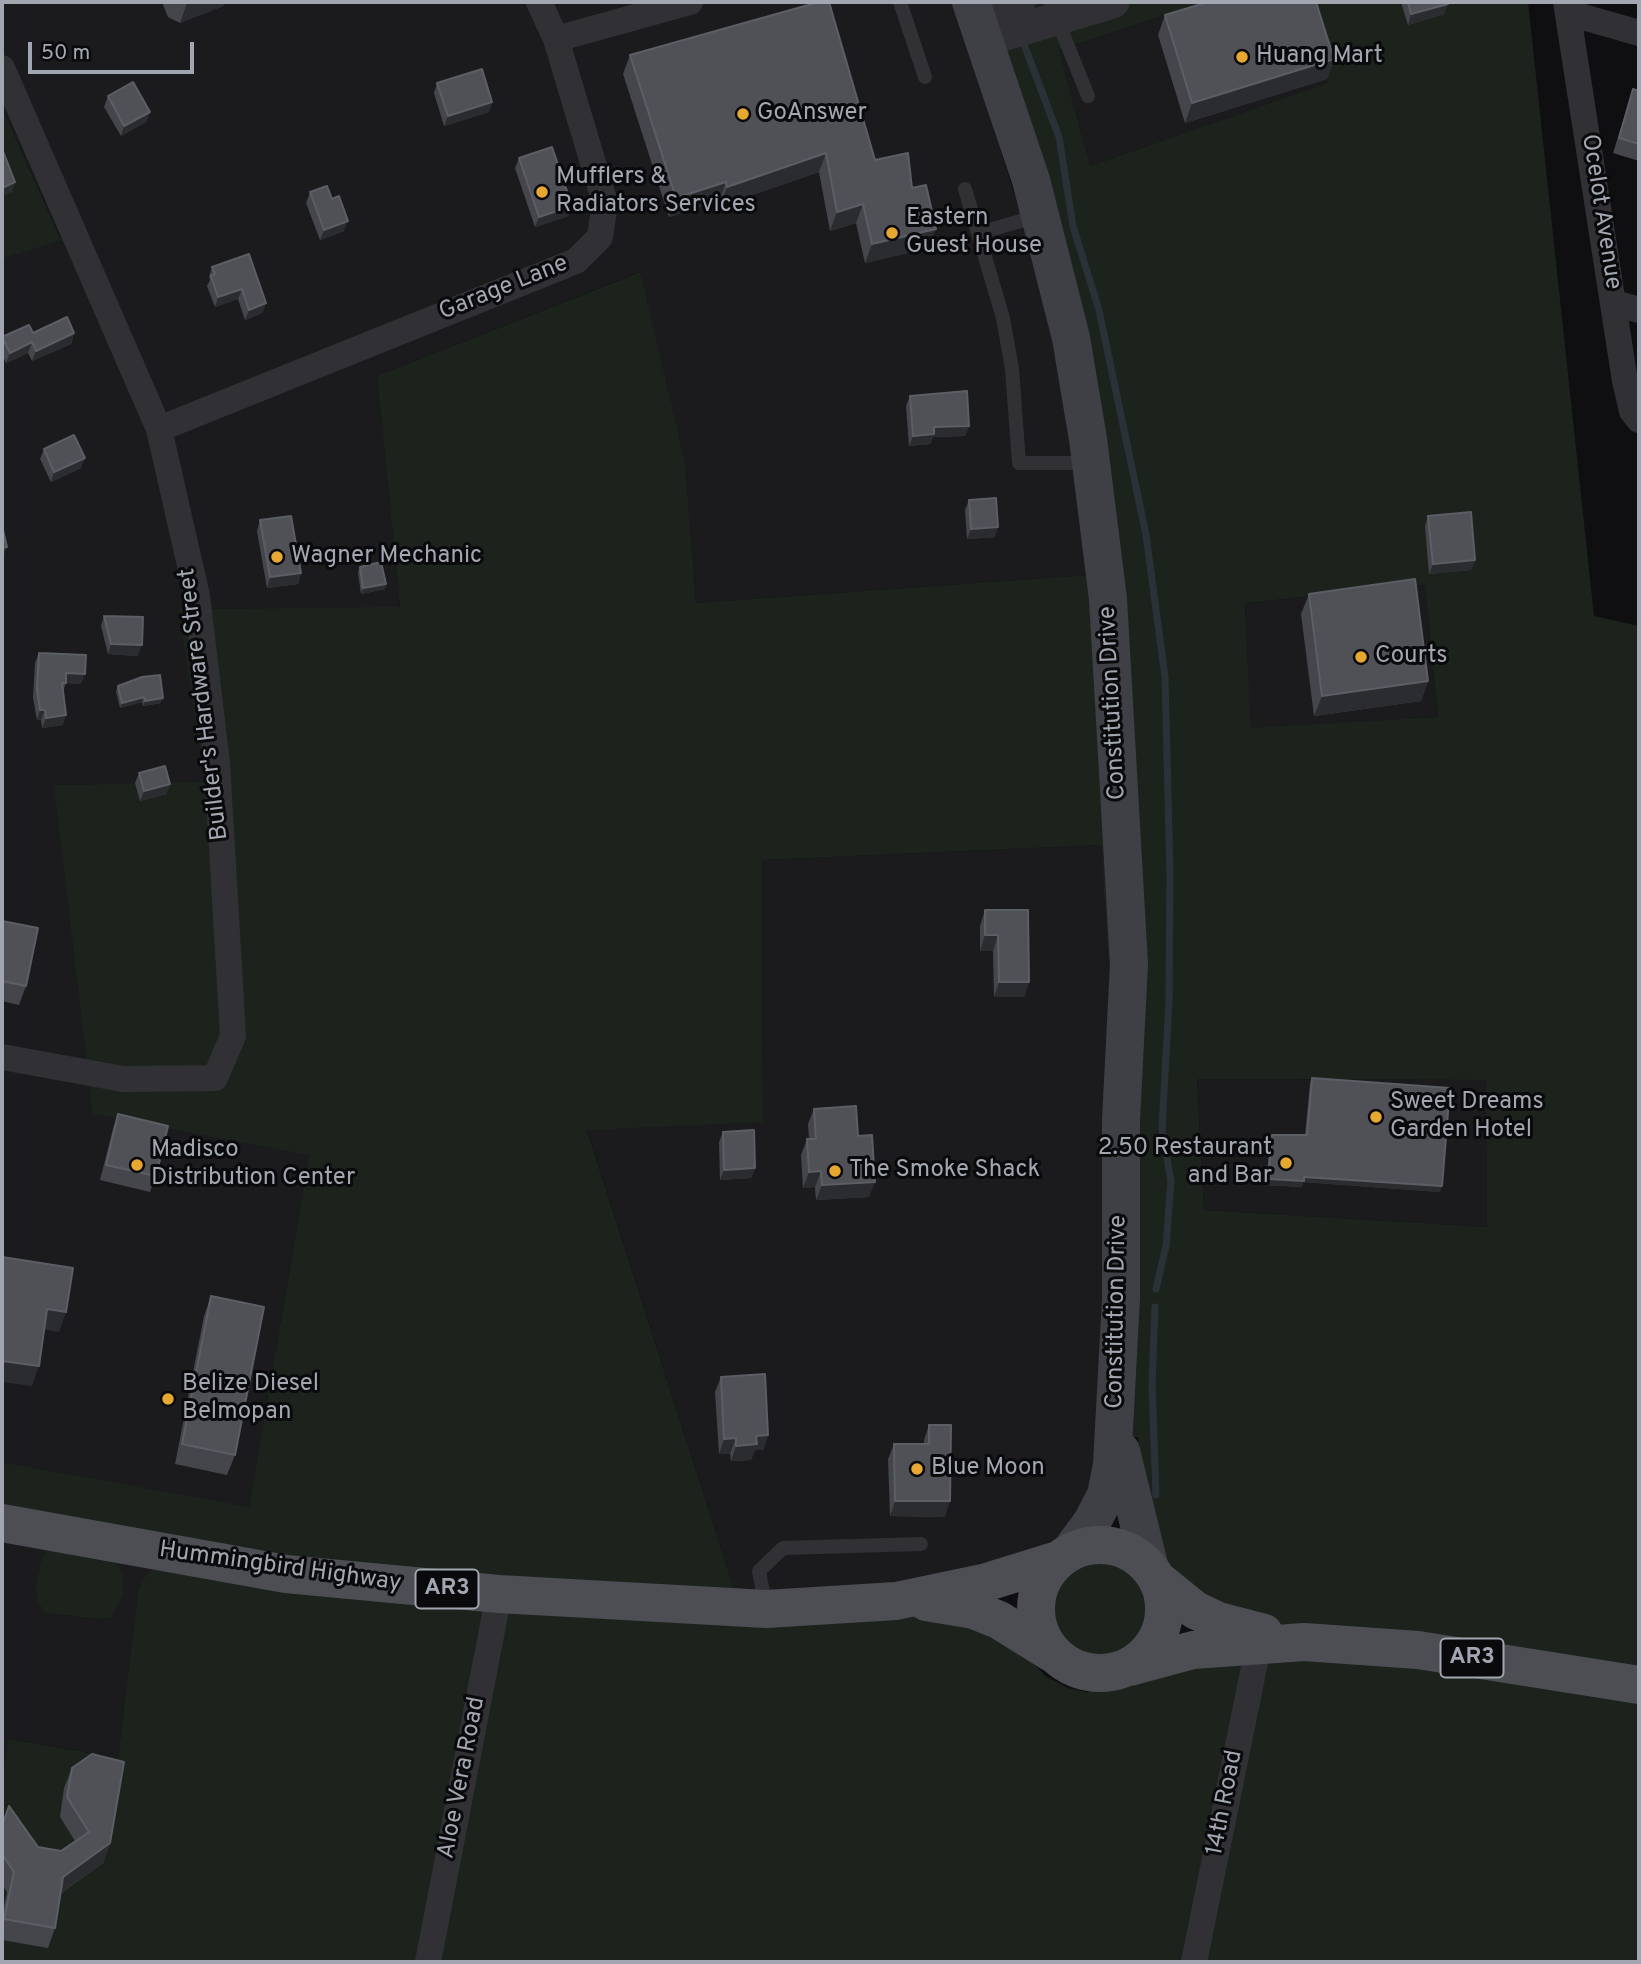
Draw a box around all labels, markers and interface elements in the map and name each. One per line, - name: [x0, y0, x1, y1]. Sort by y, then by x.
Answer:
- scale bar: [32, 28, 198, 72]
- text: 50 m: [41, 40, 90, 67]
- place label: Huang Mart: [1256, 43, 1383, 71]
- marker: Huang Mart: [1234, 49, 1250, 65]
- place label: GoAnswer: [757, 100, 867, 128]
- marker: GoAnswer: [735, 106, 751, 122]
- street label: Ocelot Avenue: [1574, 132, 1626, 292]
- place label: Mufflers & Radiators Services: [556, 164, 756, 220]
- marker: Mufflers & Radiators Services: [534, 184, 550, 200]
- place label: Eastern Guest House: [906, 205, 1042, 261]
- marker: Eastern Guest House: [884, 225, 900, 241]
- street label: Garage Lane: [435, 250, 573, 328]
- place label: Wagner Mechanic: [291, 543, 482, 571]
- marker: Wagner Mechanic: [269, 549, 285, 565]
- street label: Builder's Hardware Street: [174, 566, 236, 842]
- street label: Constitution Drive: [1095, 605, 1133, 801]
- place label: Courts: [1375, 643, 1448, 671]
- marker: Courts: [1353, 649, 1369, 665]
- place label: Sweet Dreams Garden Hotel: [1390, 1089, 1544, 1145]
- marker: Sweet Dreams Garden Hotel: [1368, 1109, 1384, 1125]
- place label: 2.50 Restaurant and Bar: [1098, 1135, 1272, 1191]
- place label: Madisco Distribution Center: [151, 1137, 355, 1193]
- marker: 2.50 Restaurant and Bar: [1278, 1155, 1294, 1171]
- marker: Madisco Distribution Center: [129, 1157, 145, 1173]
- place label: The Smoke Shack: [849, 1157, 1040, 1185]
- marker: The Smoke Shack: [827, 1163, 843, 1179]
- street label: Constitution Drive: [1102, 1215, 1134, 1409]
- place label: Belize Diesel Belmopan: [182, 1371, 319, 1427]
- marker: Belize Diesel Belmopan: [160, 1391, 176, 1407]
- place label: Blue Moon: [931, 1455, 1045, 1483]
- marker: Blue Moon: [909, 1461, 925, 1477]
- street label: Hummingbird Highway: [157, 1537, 403, 1599]
- road number: AR3: [416, 1570, 478, 1608]
- road number: AR3: [1440, 1638, 1504, 1678]
- street label: Aloe Vera Road: [433, 1695, 493, 1861]
- street label: 14th Road: [1202, 1748, 1250, 1858]

